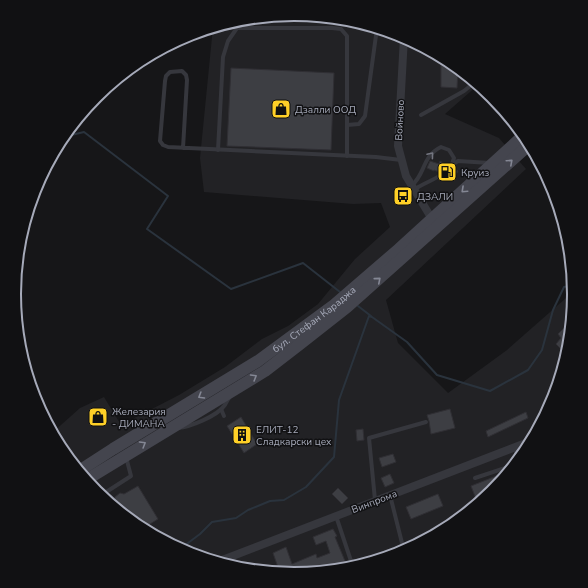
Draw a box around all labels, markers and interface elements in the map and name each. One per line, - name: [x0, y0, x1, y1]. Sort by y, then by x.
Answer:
- shop icon: Дзалли ООД: [270, 98, 292, 120]
- street label: Войново: [392, 99, 408, 141]
- place label: Дзалли ООД: [295, 103, 356, 117]
- one-way arrow: [427, 152, 434, 160]
- one-way arrow: [505, 159, 513, 166]
- fuel station icon: Круиз: [436, 161, 458, 183]
- place label: Круиз: [461, 166, 489, 180]
- bus stop icon: ДЗАЛИ: [392, 185, 414, 207]
- one-way arrow: [461, 185, 469, 192]
- place label: ДЗАЛИ: [417, 190, 453, 204]
- one-way arrow: [374, 277, 381, 284]
- street label: бул. Стефан Караджа: [270, 283, 359, 356]
- one-way arrow: [250, 374, 257, 382]
- one-way arrow: [198, 392, 205, 399]
- place label: Железария - ДИМАНА: [112, 405, 166, 431]
- shop icon: Железария - ДИМАНА: [87, 406, 109, 428]
- place label: ЕЛИТ-12 Сладкарски цех: [256, 423, 332, 449]
- building icon: ЕЛИТ-12 Сладкарски цех: [231, 424, 253, 446]
- one-way arrow: [139, 442, 146, 449]
- street label: Винпрома: [349, 487, 399, 517]

